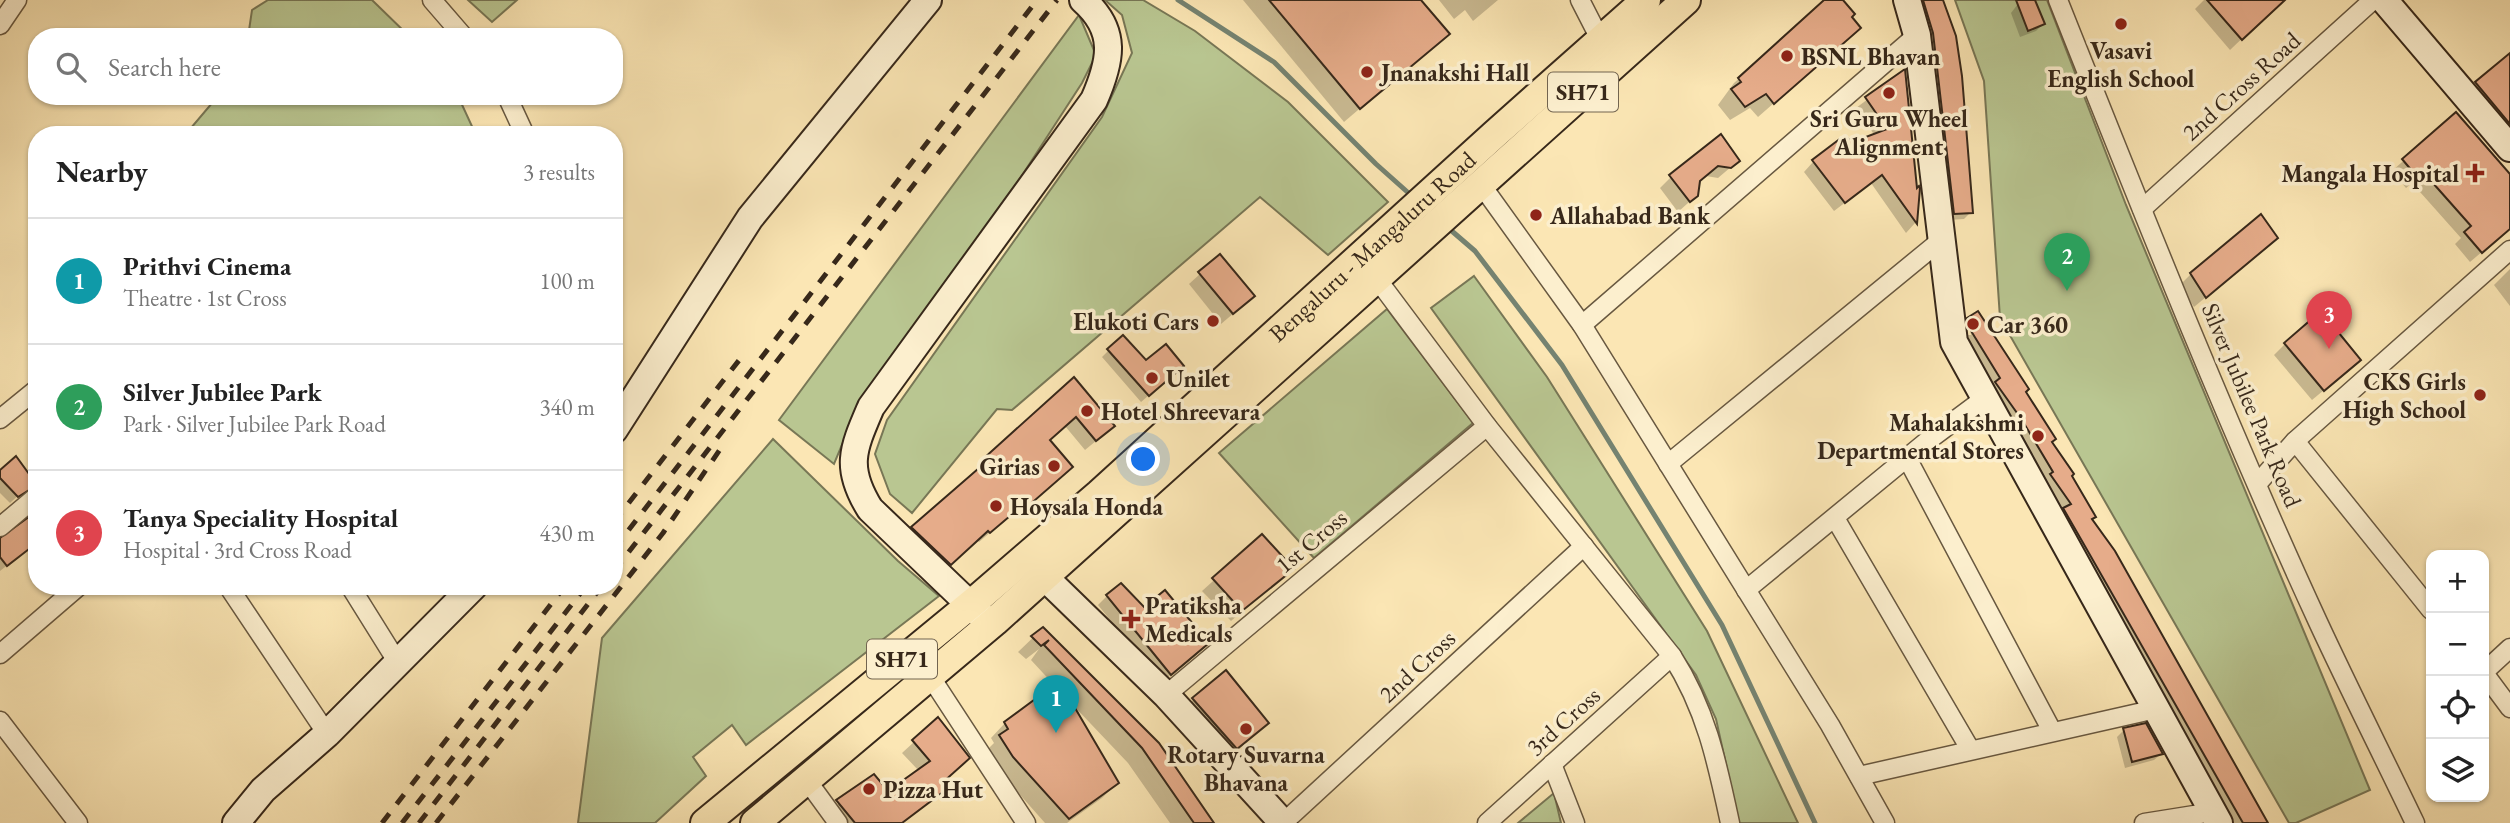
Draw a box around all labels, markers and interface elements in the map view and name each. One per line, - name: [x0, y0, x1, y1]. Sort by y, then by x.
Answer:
- marker: Vasavi English School: [2113, 16, 2129, 32]
- street label: 2nd Cross Road: [2175, 24, 2307, 147]
- search box: [28, 28, 623, 105]
- place label: Vasavi English School: [2048, 35, 2195, 95]
- place label: BSNL Bhavan: [1801, 41, 1941, 72]
- icon: search: [52, 48, 90, 86]
- marker: BSNL Bhavan: [1779, 48, 1795, 64]
- text: Search here: [108, 50, 221, 84]
- place label: Jnanakshi Hall: [1379, 57, 1529, 88]
- marker: Jnanakshi Hall: [1359, 64, 1375, 80]
- road number: SH71: [1548, 72, 1618, 111]
- marker: Sri Guru Wheel Alignment: [1881, 85, 1897, 101]
- place label: Sri Guru Wheel Alignment: [1810, 103, 1968, 163]
- street label: Bengaluru - Mangaluru Road: [1262, 143, 1482, 348]
- text: Nearby: [56, 152, 148, 191]
- text: 3 results: [523, 157, 595, 187]
- place label: Mangala Hospital: [2281, 158, 2459, 190]
- marker: Mangala Hospital: [2465, 163, 2485, 183]
- place label: Allahabad Bank: [1549, 200, 1711, 231]
- marker: Allahabad Bank: [1528, 207, 1544, 223]
- pin: 2: [2044, 233, 2090, 291]
- text: Prithvi Cinema: [123, 249, 291, 283]
- text: 1: [73, 266, 85, 296]
- text: 100 m: [539, 266, 595, 296]
- text: Theatre · 1st Cross: [123, 283, 287, 313]
- pin: 3: [2306, 291, 2352, 349]
- street label: Silver Jubilee Park Road: [2195, 298, 2309, 513]
- place label: Elukoti Cars: [1073, 306, 1199, 337]
- place label: Car 360: [1987, 309, 2068, 340]
- marker: Elukoti Cars: [1205, 313, 1221, 329]
- marker: Car 360: [1965, 316, 1981, 332]
- place label: Unilet: [1166, 363, 1230, 394]
- place label: CKS Girls High School: [2343, 366, 2466, 426]
- marker: Unilet: [1144, 370, 1160, 386]
- text: Silver Jubilee Park: [123, 375, 322, 409]
- marker: CKS Girls High School: [2472, 387, 2488, 403]
- text: 2: [73, 392, 85, 422]
- text: 340 m: [539, 392, 595, 422]
- place label: Hotel Shreevara: [1101, 396, 1261, 427]
- marker: Hotel Shreevara: [1079, 403, 1095, 419]
- place label: Mahalakshmi Departmental Stores: [1817, 407, 2024, 466]
- text: Park · Silver Jubilee Park Road: [123, 409, 386, 439]
- marker: Mahalakshmi Departmental Stores: [2030, 428, 2046, 444]
- your location: [1126, 442, 1160, 476]
- place label: Girias: [979, 451, 1040, 482]
- marker: Girias: [1046, 458, 1062, 474]
- place label: Hoysala Honda: [1010, 491, 1164, 523]
- marker: Hoysala Honda: [988, 498, 1004, 514]
- text: Tanya Speciality Hospital: [123, 501, 398, 535]
- street label: 1st Cross: [1269, 502, 1353, 580]
- text: 3: [73, 518, 85, 548]
- text: 430 m: [539, 518, 595, 548]
- text: Hospital · 3rd Cross Road: [123, 535, 352, 565]
- map controls: [2426, 550, 2489, 802]
- button: +: [2426, 550, 2489, 613]
- place label: Pratiksha Medicals: [1145, 590, 1242, 649]
- marker: Pratiksha Medicals: [1123, 611, 1139, 627]
- button: −: [2426, 613, 2489, 676]
- street label: 2nd Cross: [1372, 623, 1462, 709]
- road number: SH71: [867, 639, 937, 678]
- pin: 1: [1033, 675, 1079, 733]
- button: locate: [2426, 676, 2489, 739]
- street label: 3rd Cross: [1520, 680, 1606, 762]
- marker: Rotary Suvarna Bhavana: [1238, 721, 1254, 737]
- place label: Rotary Suvarna Bhavana: [1167, 739, 1325, 798]
- button: layers: [2426, 739, 2489, 802]
- place label: Pizza Hut: [883, 774, 983, 805]
- marker: Pizza Hut: [861, 781, 877, 797]

